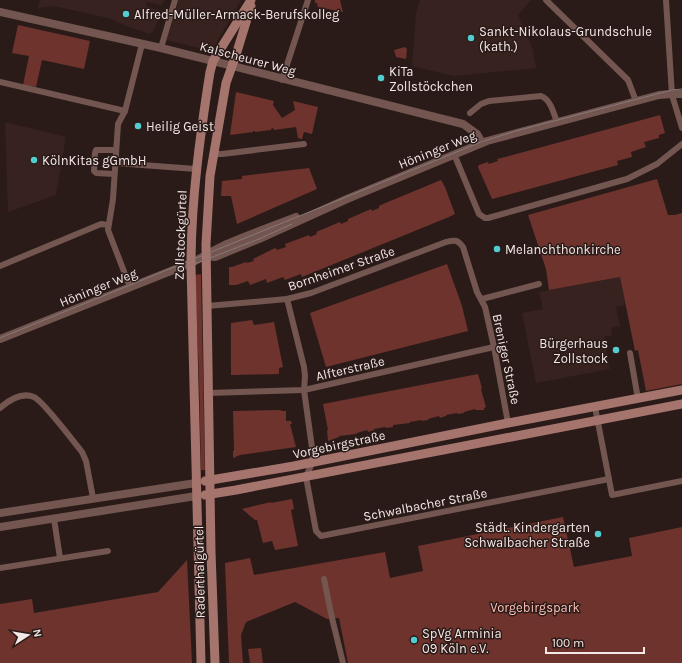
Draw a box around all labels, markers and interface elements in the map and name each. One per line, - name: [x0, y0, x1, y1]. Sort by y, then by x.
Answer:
- place label: Alfred-Müller-Armack-Berufskolleg: [134, 7, 340, 22]
- marker: Alfred-Müller-Armack-Berufskolleg: [121, 9, 131, 19]
- place label: Sankt-Nikolaus-Grundschule (kath.): [479, 24, 652, 54]
- marker: Sankt-Nikolaus-Grundschule (kath.): [466, 33, 476, 43]
- street label: Kalscheurer Weg: [198, 38, 298, 79]
- place label: KiTa Zollstöckchen: [389, 64, 473, 94]
- marker: KiTa Zollstöckchen: [376, 73, 386, 83]
- place label: Heilig Geist: [146, 119, 214, 134]
- marker: Heilig Geist: [133, 121, 143, 131]
- street label: Höninger Weg: [396, 127, 479, 172]
- place label: KölnKitas gGmbH: [42, 153, 147, 168]
- marker: KölnKitas gGmbH: [29, 155, 39, 165]
- street label: Zollstockgürtel: [171, 190, 190, 280]
- place label: Melanchthonkirche: [505, 242, 621, 257]
- street label: Bornheimer Straße: [286, 243, 397, 294]
- marker: Melanchthonkirche: [492, 244, 502, 254]
- street label: Höninger Weg: [57, 265, 140, 310]
- street label: Breniger Straße: [490, 312, 524, 406]
- place label: Bürgerhaus Zollstock: [539, 336, 608, 366]
- marker: Bürgerhaus Zollstock: [611, 345, 621, 355]
- street label: Alfterstraße: [314, 353, 386, 384]
- street label: Vorgebirgstraße: [292, 427, 387, 462]
- street label: Schwalbacher Straße: [362, 485, 489, 524]
- place label: Städt. Kindergarten Schwalbacher Straße: [464, 520, 590, 550]
- street label: Raderthalgürtel: [191, 525, 208, 619]
- marker: Städt. Kindergarten Schwalbacher Straße: [593, 529, 603, 539]
- park label: Vorgebirgspark: [490, 600, 580, 615]
- north arrow: [8, 615, 48, 655]
- place label: SpVg Arminia 09 Köln e.V.: [422, 626, 502, 656]
- text: N: [30, 628, 44, 638]
- scale bar: [546, 629, 644, 655]
- marker: SpVg Arminia 09 Köln e.V.: [409, 635, 419, 645]
- text: 100 m: [552, 636, 584, 650]

